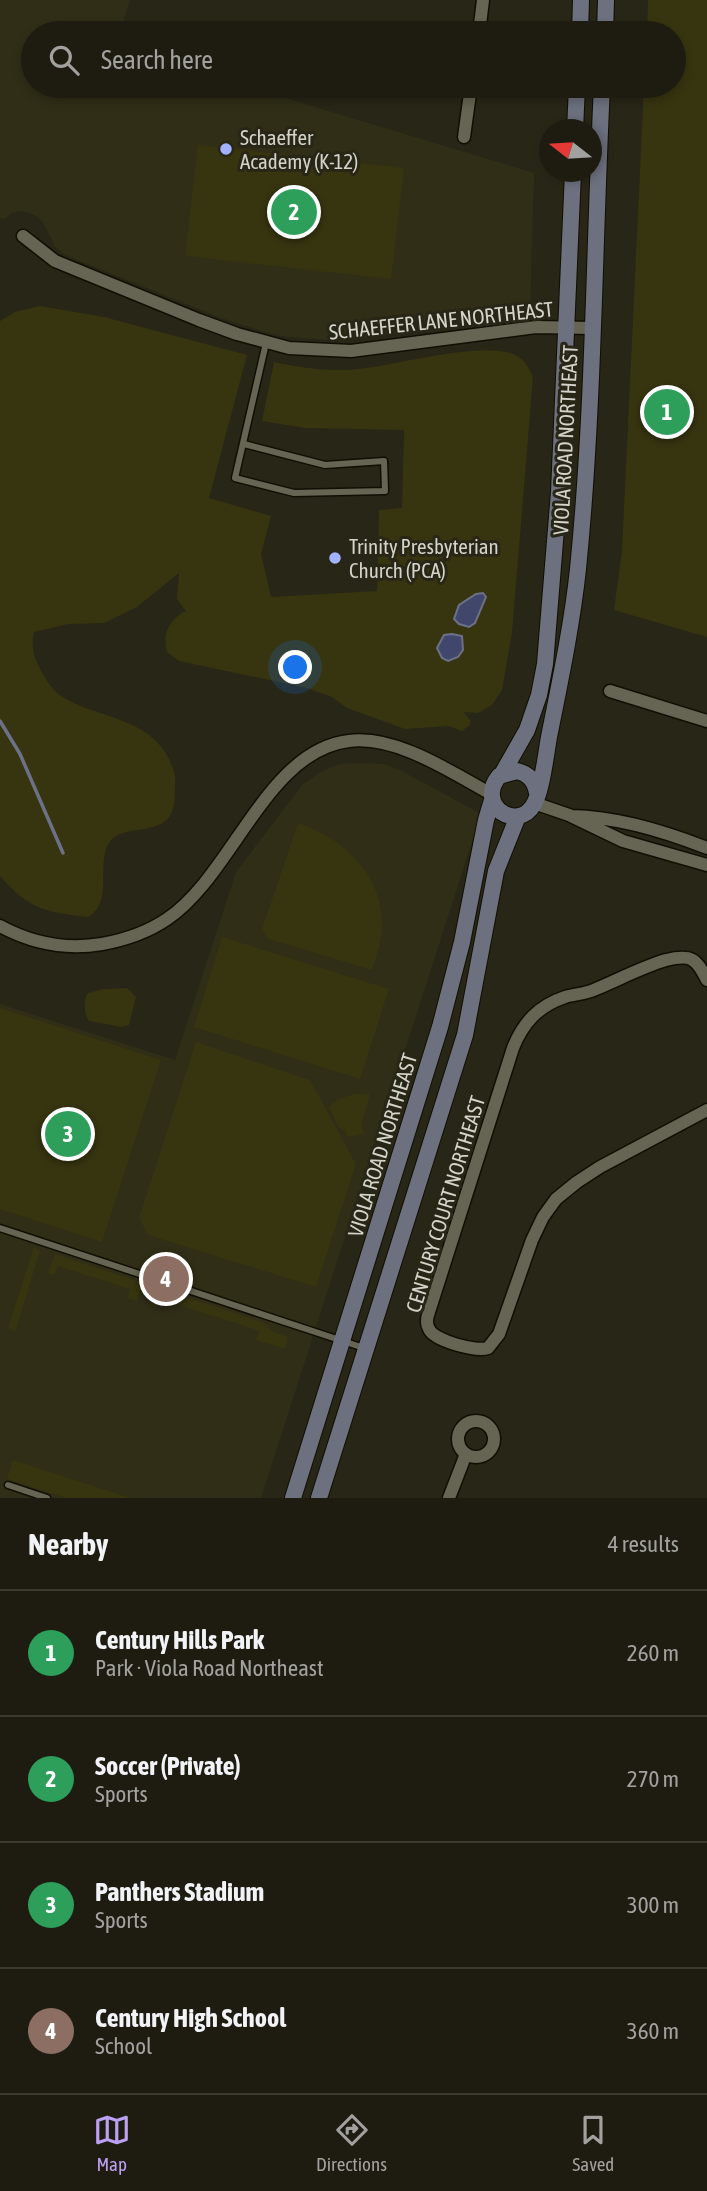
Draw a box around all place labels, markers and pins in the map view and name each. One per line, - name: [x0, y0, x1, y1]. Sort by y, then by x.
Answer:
- place label: Schaeffer Academy (K-12): [240, 125, 358, 173]
- marker: Schaeffer Academy (K-12): [218, 141, 234, 157]
- pin: 2: [271, 186, 317, 238]
- pin: 1: [644, 386, 690, 438]
- place label: Trinity Presbyterian Church (PCA): [349, 534, 499, 582]
- marker: Trinity Presbyterian Church (PCA): [327, 550, 343, 566]
- pin: 3: [45, 1108, 91, 1160]
- pin: 4: [143, 1253, 189, 1305]

